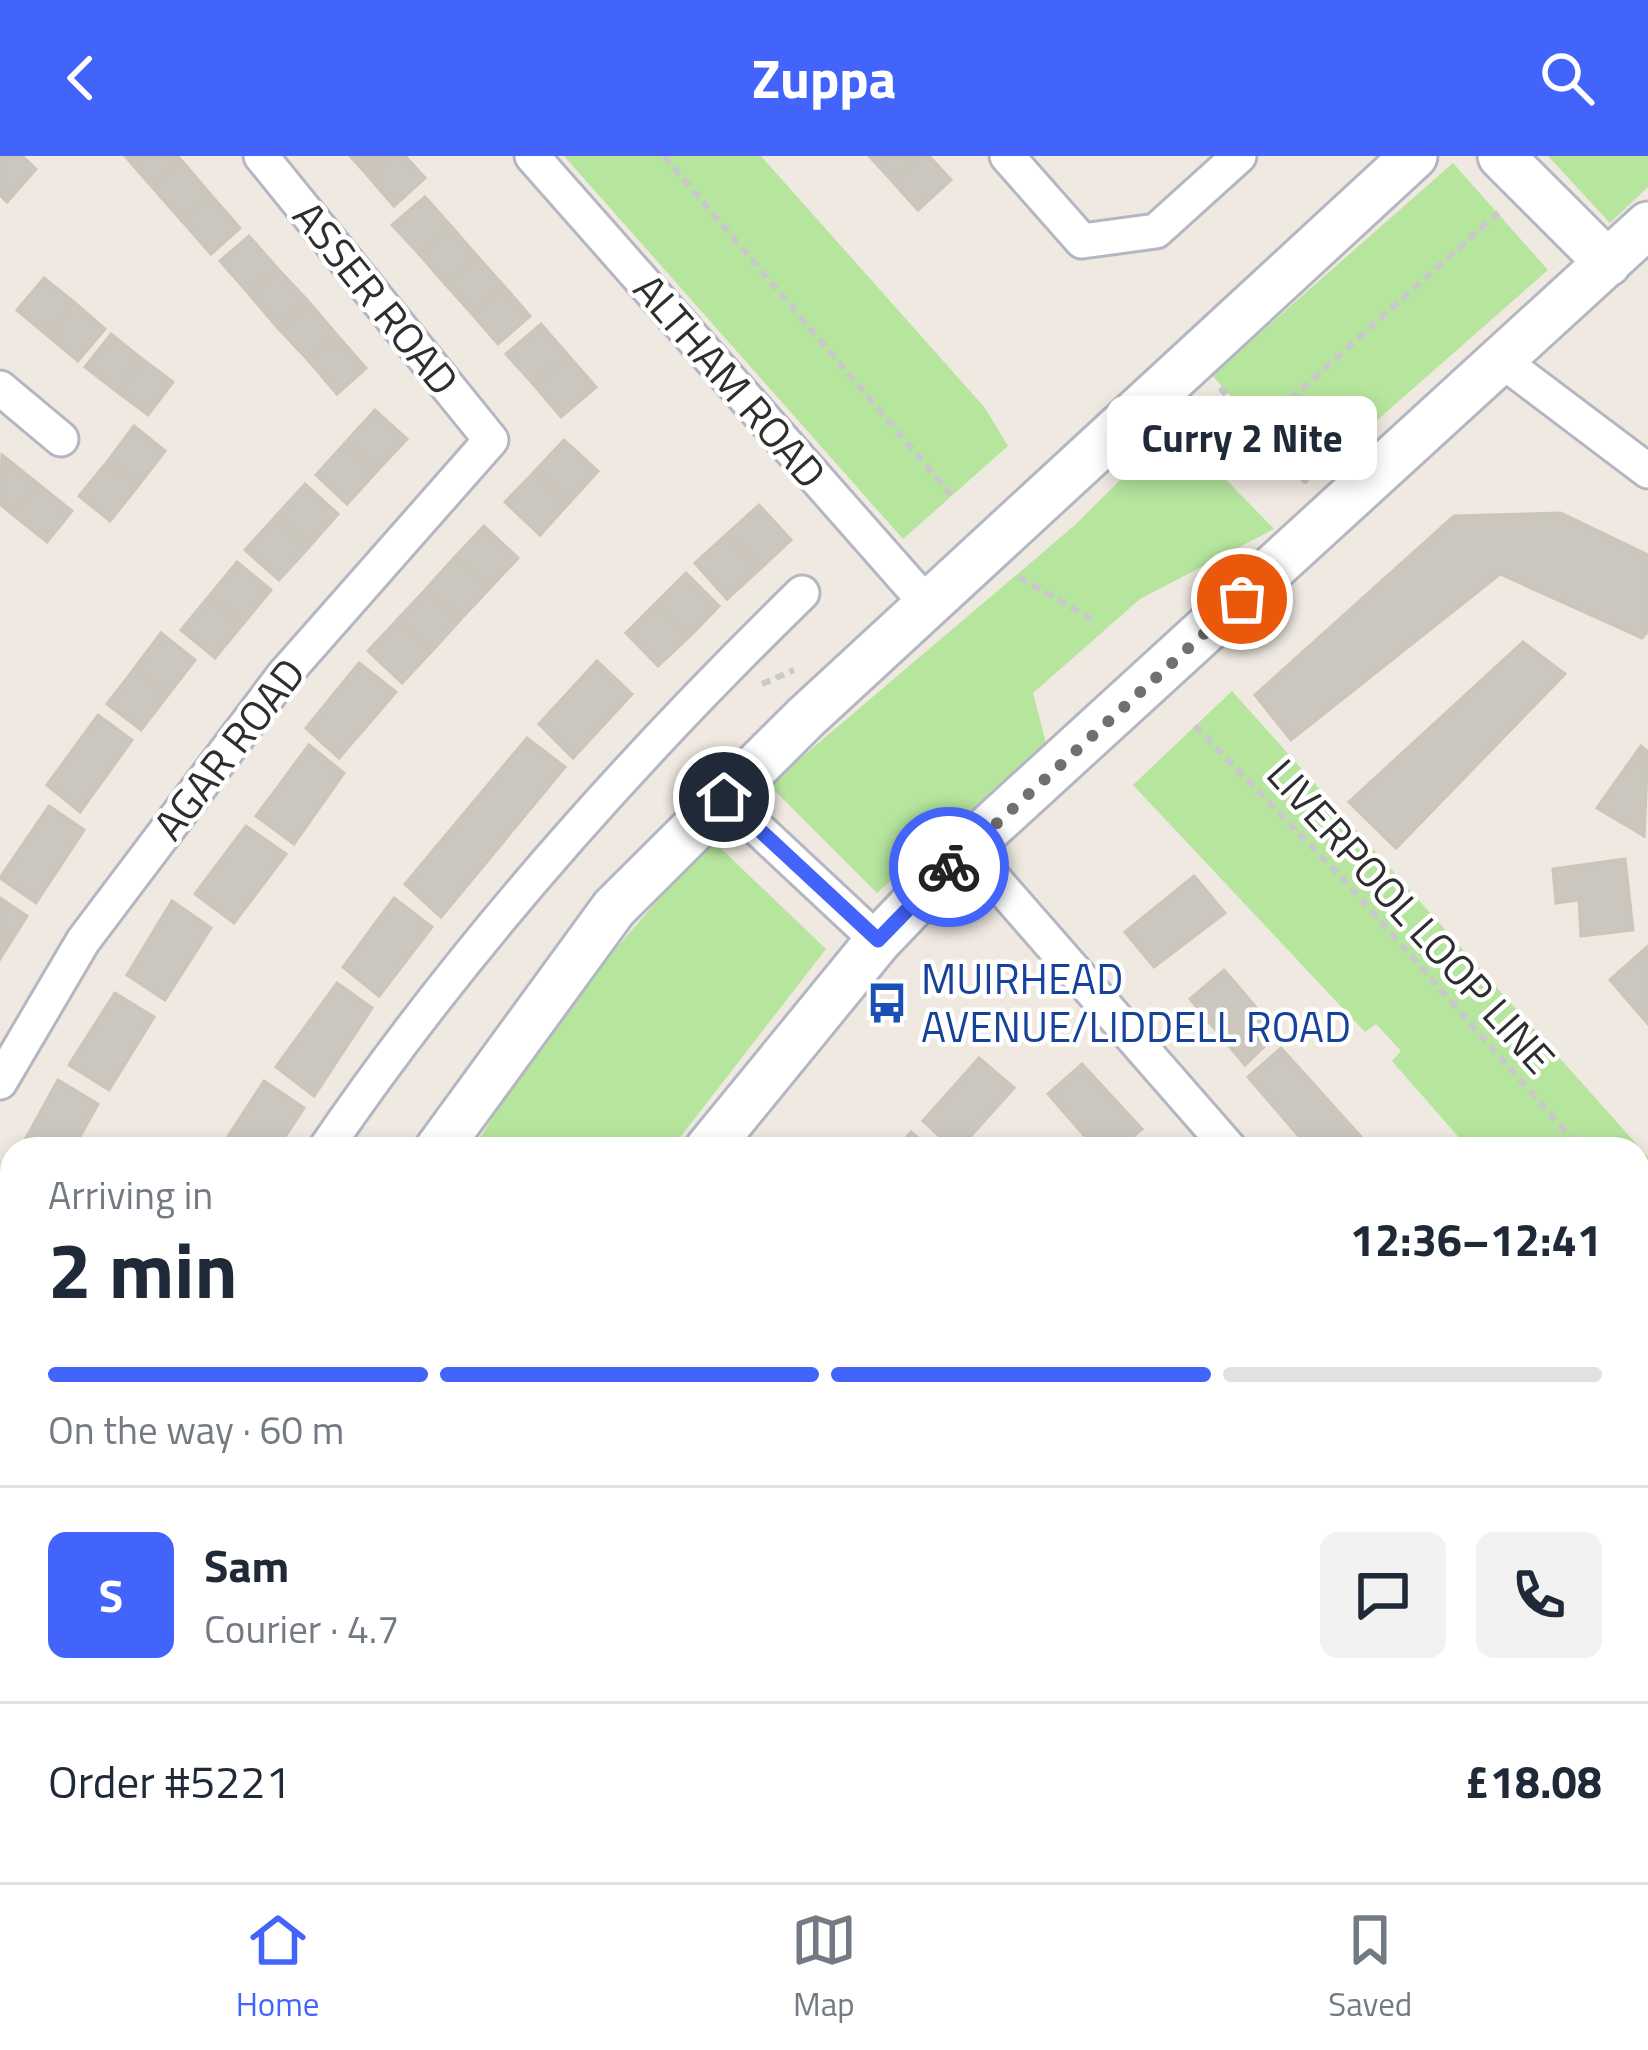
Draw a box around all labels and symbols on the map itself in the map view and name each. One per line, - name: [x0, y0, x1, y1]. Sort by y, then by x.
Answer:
- street label: ASSER ROAD: [278, 186, 475, 408]
- street label: ALTHAM ROAD: [619, 259, 842, 502]
- callout: Curry 2 Nite: [1107, 395, 1377, 479]
- pin: [1191, 548, 1293, 650]
- street label: AGAR ROAD: [137, 644, 320, 853]
- street label: LIVERPOOL LOOP LINE: [1253, 744, 1571, 1087]
- pin: [673, 746, 775, 848]
- courier: [889, 807, 1009, 927]
- place label: MUIRHEAD AVENUE/LIDDELL ROAD: [921, 946, 1351, 1058]
- bus stop icon: MUIRHEAD AVENUE/LIDDELL ROAD: [864, 980, 910, 1026]

